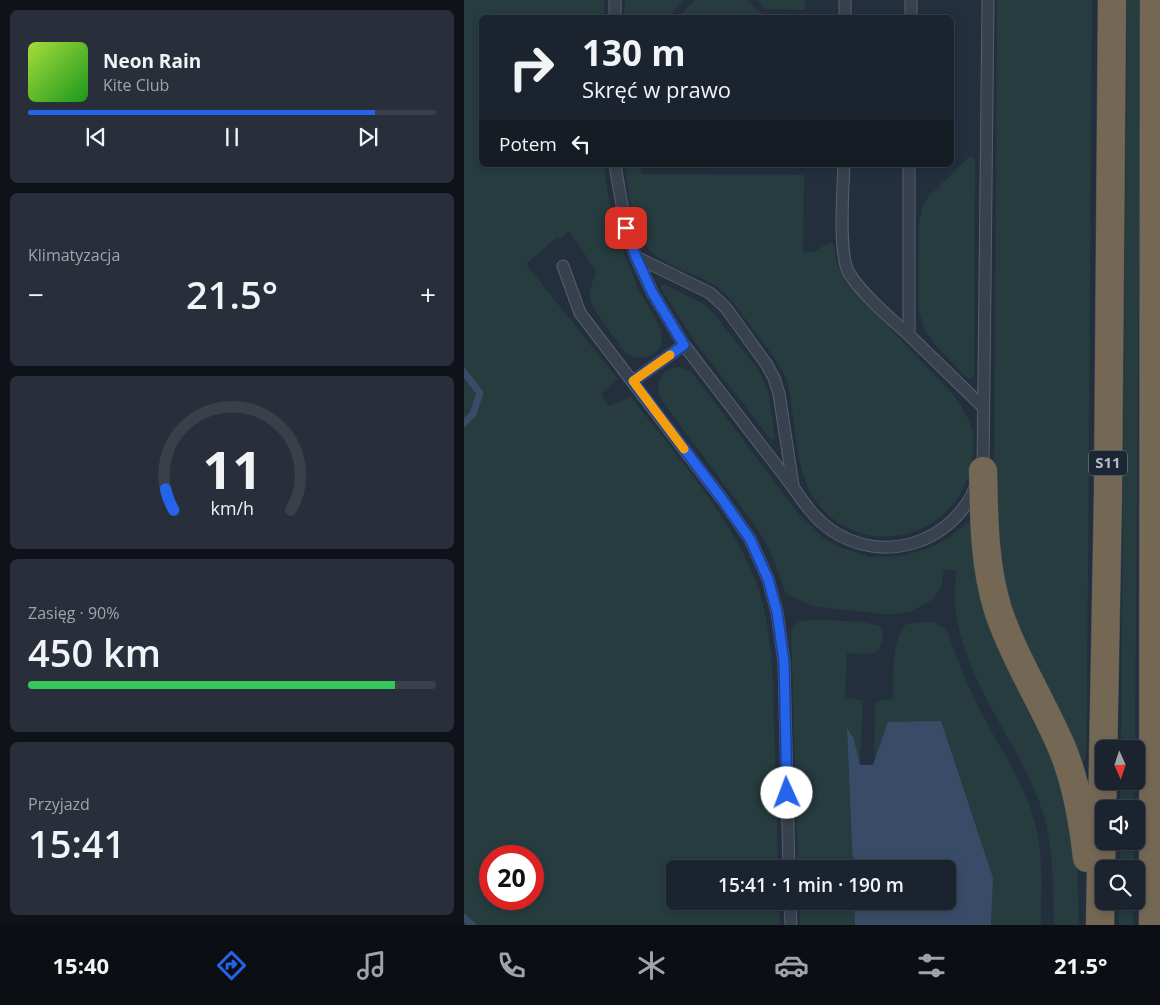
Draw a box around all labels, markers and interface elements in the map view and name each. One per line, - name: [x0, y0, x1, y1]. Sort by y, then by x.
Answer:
- text: 130 m: [582, 29, 686, 76]
- icon: right: [499, 35, 564, 100]
- text: Neon Rain: [103, 48, 201, 74]
- text: Kite Club: [103, 74, 169, 96]
- text: Skręć w prawo: [582, 74, 731, 104]
- icon: previous: [82, 123, 110, 151]
- icon: pause: [218, 123, 246, 151]
- icon: next: [354, 123, 382, 151]
- icon: left: [567, 130, 595, 158]
- text: Potem: [499, 131, 557, 157]
- pin: [605, 207, 647, 249]
- icon: arrive: [612, 214, 640, 242]
- text: Klimatyzacja: [28, 244, 120, 266]
- text: 21.5°: [186, 268, 278, 320]
- text: −: [28, 275, 44, 313]
- text: +: [420, 275, 436, 313]
- text: 11: [202, 433, 262, 504]
- road number: S11: [1089, 450, 1127, 476]
- text: km/h: [210, 496, 254, 520]
- text: Zasięg · 90%: [28, 602, 119, 624]
- text: 450 km: [28, 626, 161, 678]
- north arrow: [1095, 740, 1145, 790]
- map controls: [1095, 740, 1145, 910]
- position arrow: [760, 766, 812, 818]
- text: Przyjazd: [28, 793, 90, 815]
- button: sound: [1095, 800, 1145, 850]
- text: 15:41: [28, 817, 125, 869]
- speed limit sign: 20: [479, 845, 544, 910]
- button: search: [1095, 860, 1145, 910]
- text: 15:41 · 1 min · 190 m: [718, 872, 904, 898]
- icon: directions: [214, 948, 249, 983]
- icon: music: [354, 948, 389, 983]
- icon: phone: [494, 948, 529, 983]
- icon: climate: [634, 948, 669, 983]
- icon: car: [774, 948, 809, 983]
- icon: filters: [914, 948, 949, 983]
- text: 15:40: [52, 950, 109, 980]
- text: 21.5°: [1054, 950, 1107, 980]

